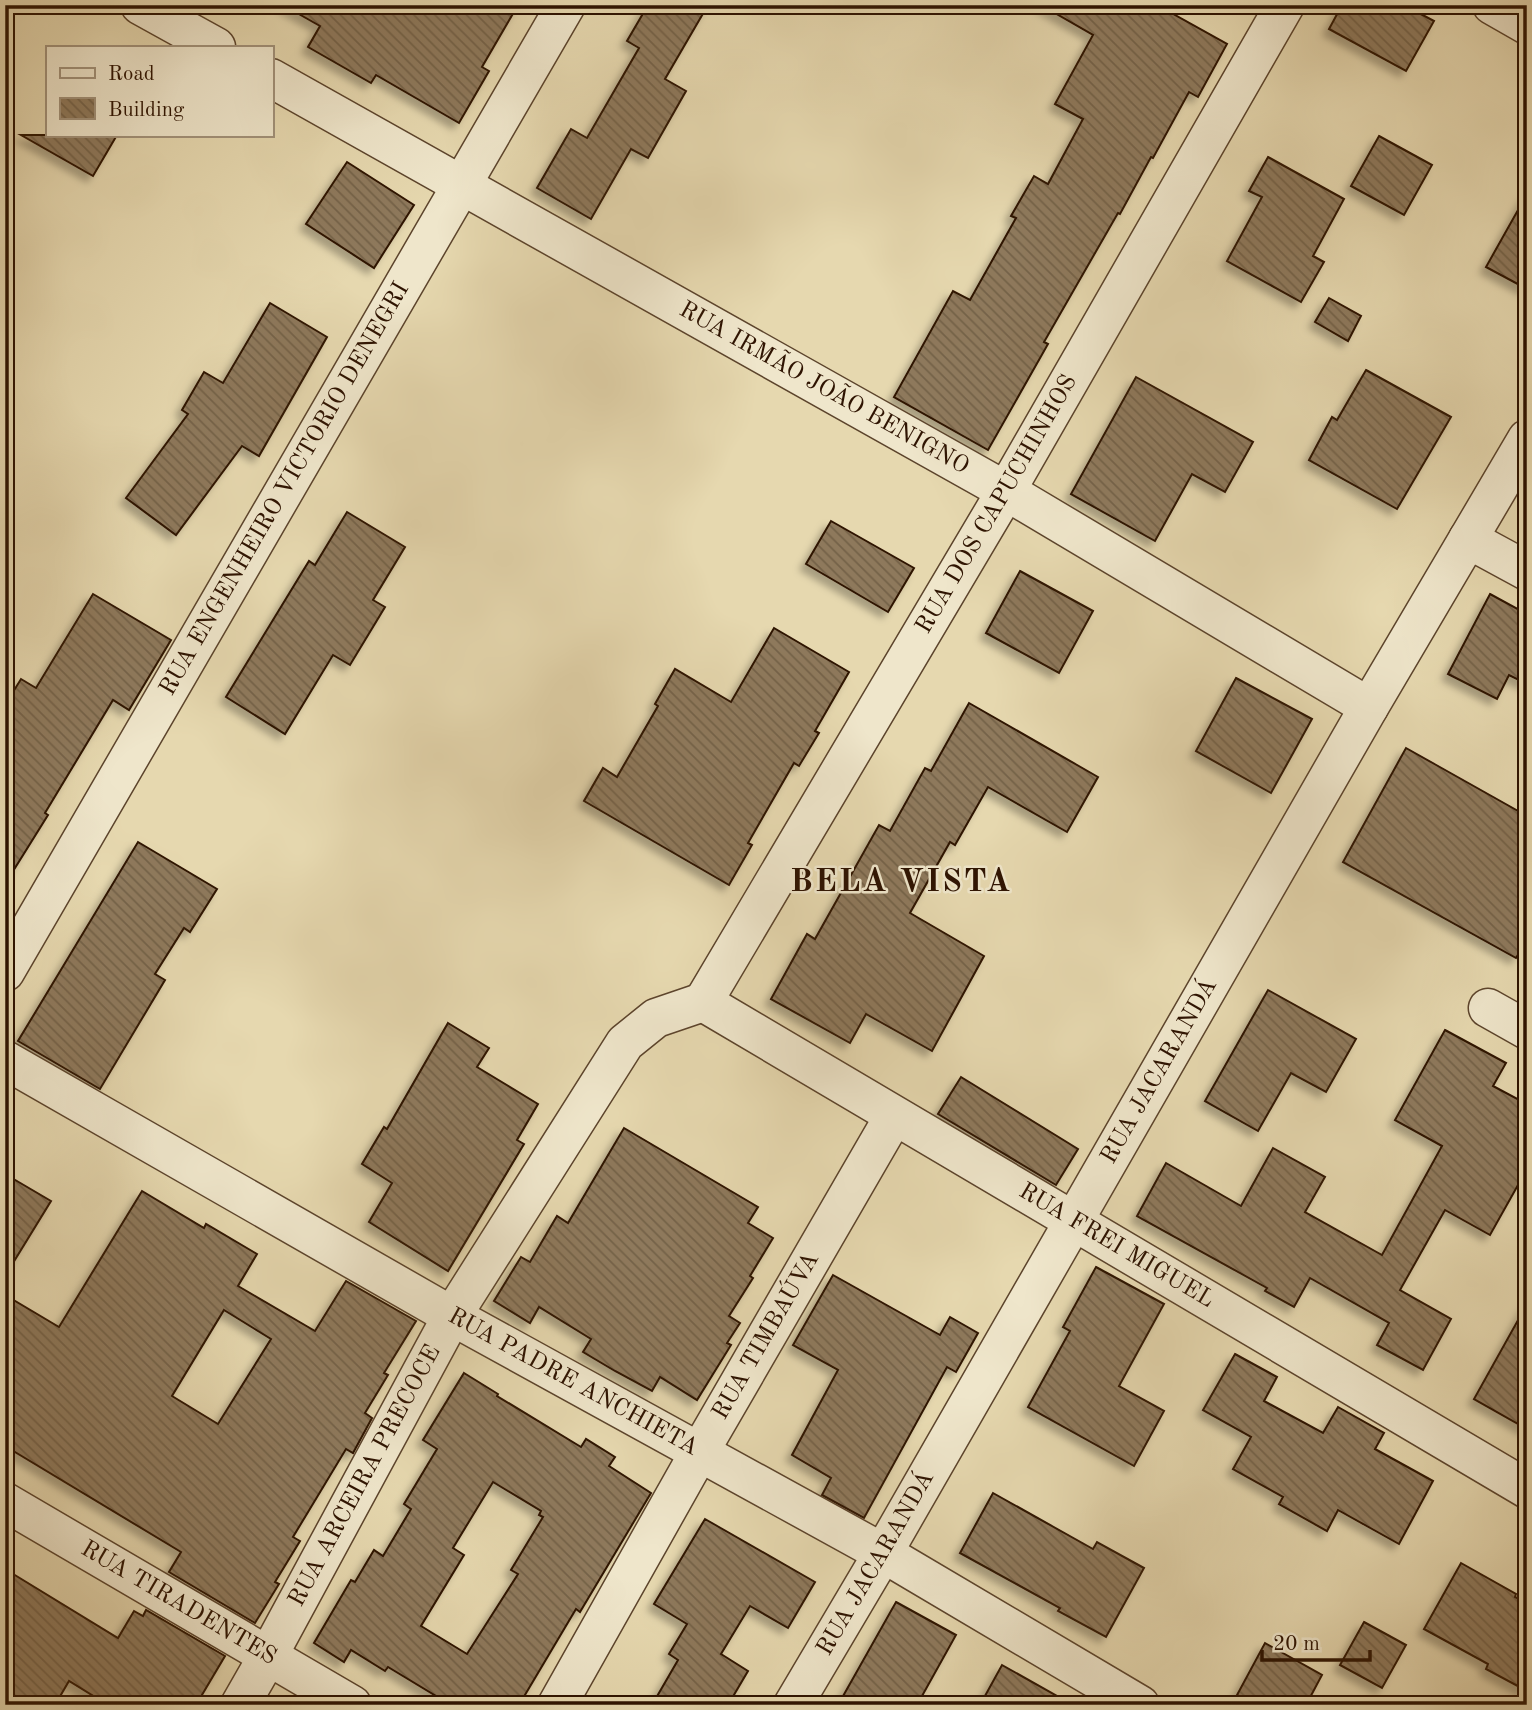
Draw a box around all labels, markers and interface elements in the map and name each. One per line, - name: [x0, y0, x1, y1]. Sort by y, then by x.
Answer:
- legend: [46, 46, 273, 136]
- text: Road: [108, 64, 155, 85]
- text: Building: [108, 100, 185, 121]
- street label: RUA ENGENHEIRO VICTORIO DENEGRI: [156, 279, 414, 700]
- street label: RUA IRMÃO JOÃO BENIGNO: [675, 298, 973, 479]
- street label: RUA DOS CAPUCHINHOS: [912, 371, 1082, 638]
- district label: BELA VISTA: [790, 867, 1012, 899]
- street label: RUA JACARANDÁ: [1097, 973, 1222, 1168]
- street label: RUA FREI MIGUEL: [1014, 1179, 1218, 1313]
- street label: RUA TIMBAÚVA: [709, 1249, 824, 1424]
- street label: RUA PADRE ANCHIETA: [444, 1304, 702, 1461]
- street label: RUA ARCEIRA PRECOCE: [285, 1341, 446, 1611]
- street label: RUA JACARANDÁ: [813, 1465, 939, 1660]
- street label: RUA TIRADENTES: [76, 1537, 281, 1670]
- scale bar: [1262, 1619, 1371, 1663]
- text: 20 m: [1273, 1634, 1320, 1655]

